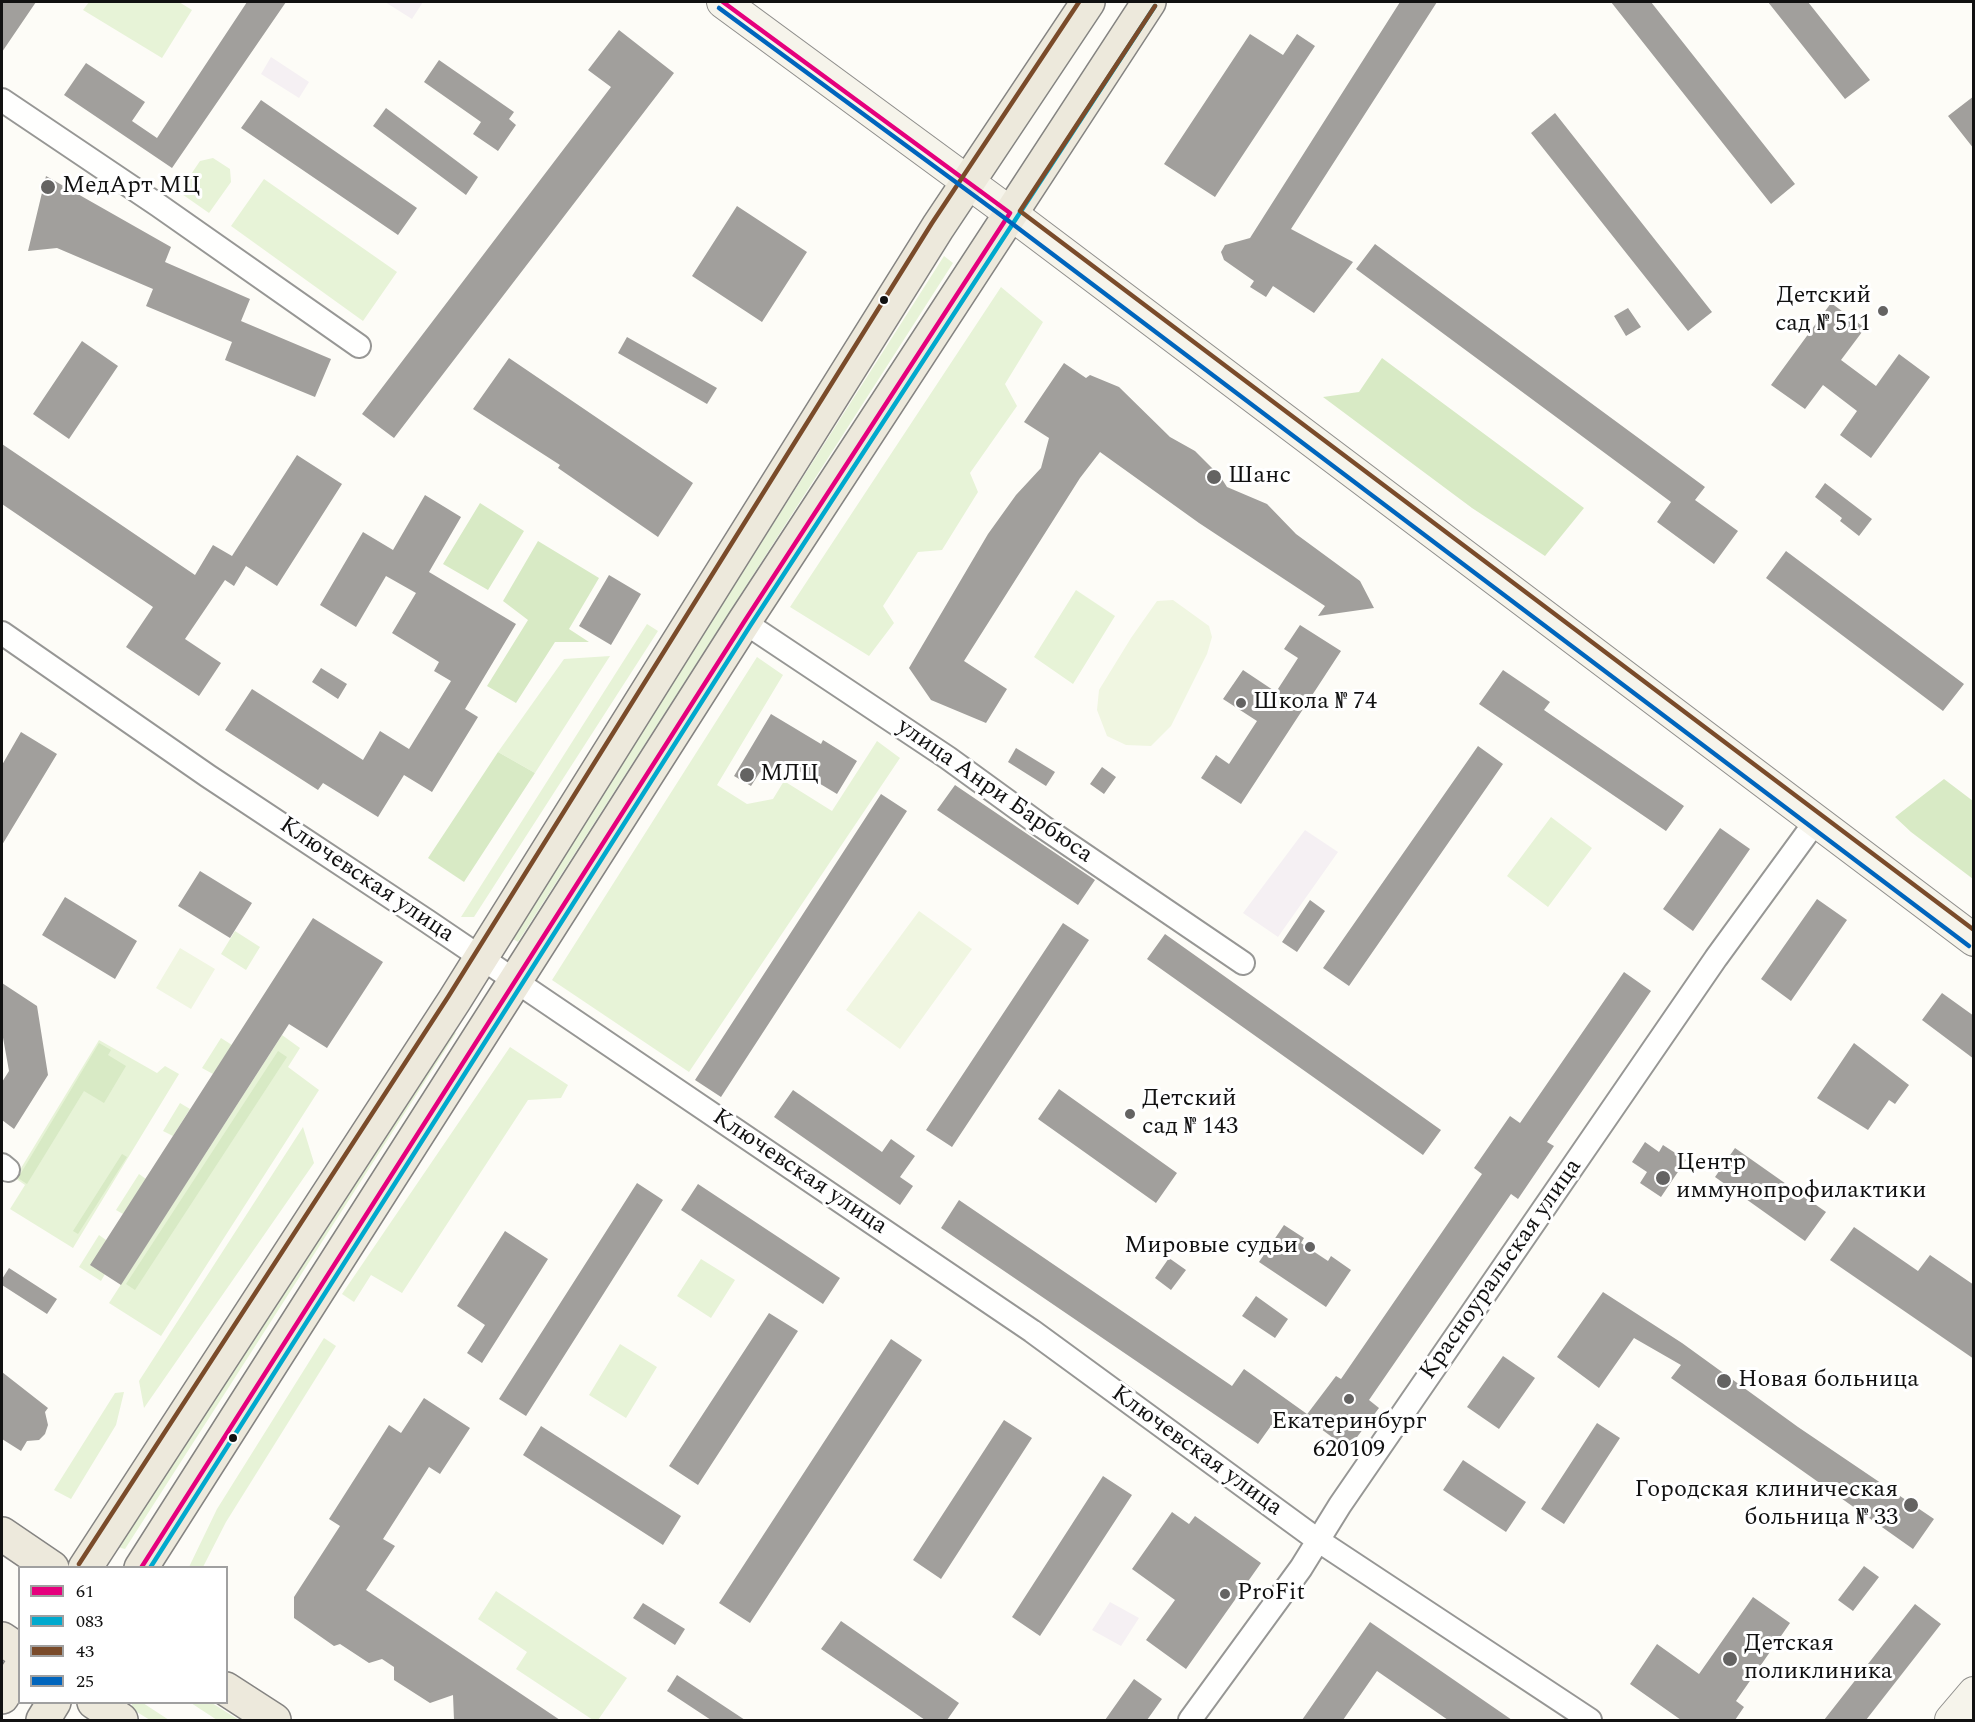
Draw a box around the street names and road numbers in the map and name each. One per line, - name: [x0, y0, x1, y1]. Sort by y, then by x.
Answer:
- street label: улица Анри Барбюса: [890, 713, 1098, 871]
- street label: Ключевская улица: [273, 812, 459, 950]
- street label: Ключевская улица: [706, 1104, 892, 1242]
- street label: Красноуральская улица: [1415, 1154, 1589, 1386]
- street label: Ключевская улица: [1105, 1380, 1287, 1524]

